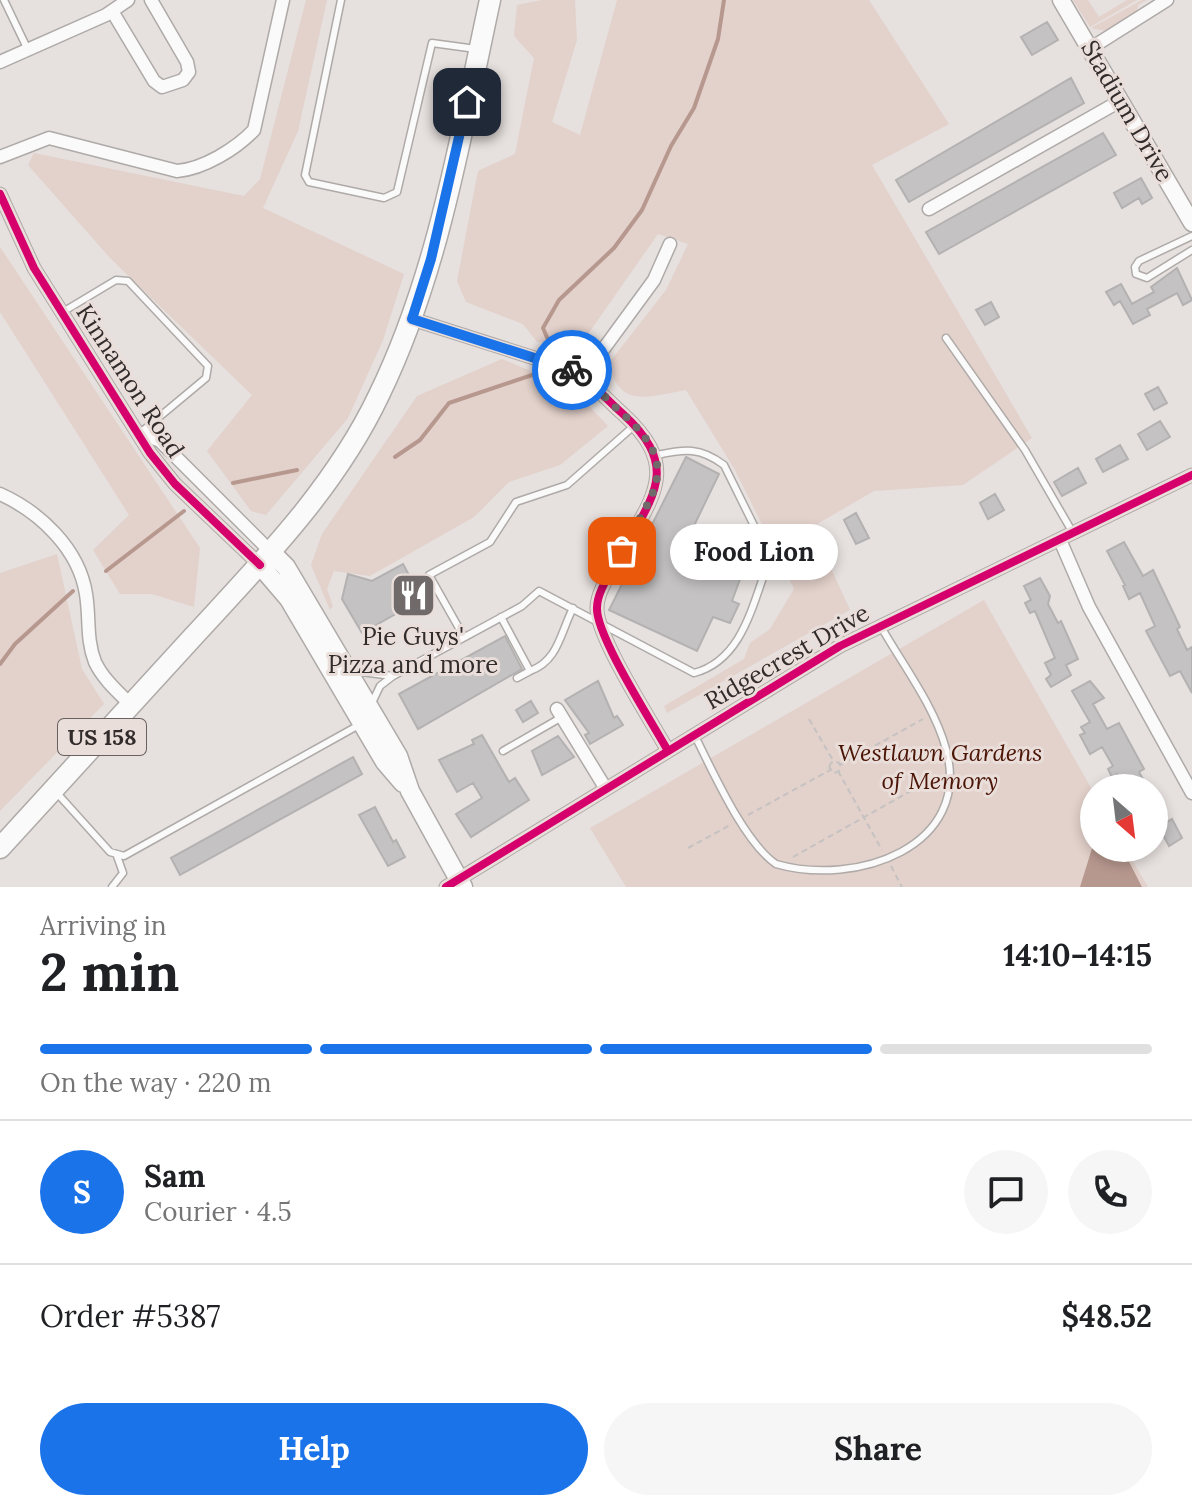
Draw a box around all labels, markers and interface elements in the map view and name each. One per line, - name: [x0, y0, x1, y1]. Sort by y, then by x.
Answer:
- street label: Stadium Drive: [1074, 34, 1180, 187]
- pin: [433, 68, 501, 136]
- icon: home: [445, 80, 489, 124]
- street label: Kinnamon Road: [69, 298, 192, 463]
- courier: [532, 330, 612, 410]
- icon: bike: [550, 348, 594, 392]
- pin: [588, 517, 656, 585]
- callout: Food Lion: [670, 523, 838, 579]
- icon: bag: [600, 529, 644, 573]
- text: Food Lion: [693, 535, 815, 568]
- restaurant icon: Pie Guys' Pizza and more: [389, 571, 437, 619]
- street label: Ridgecrest Drive: [699, 597, 875, 716]
- place label: Pie Guys' Pizza and more: [328, 621, 498, 680]
- road number: US 158: [58, 719, 146, 755]
- park label: Westlawn Gardens of Memory: [838, 737, 1042, 796]
- north arrow: [1080, 774, 1168, 862]
- map controls: [1080, 774, 1168, 862]
- text: Arriving in: [40, 909, 167, 942]
- text: 14:10–14:15: [1003, 936, 1152, 974]
- text: 2 min: [40, 939, 179, 1005]
- text: On the way · 220 m: [40, 1066, 272, 1099]
- button: chat: [964, 1150, 1048, 1234]
- button: phone: [1068, 1150, 1152, 1234]
- text: Sam: [144, 1157, 205, 1195]
- text: S: [73, 1173, 91, 1211]
- text: Courier · 4.5: [144, 1195, 292, 1228]
- text: Order #5387: [40, 1297, 220, 1335]
- text: $48.52: [1062, 1297, 1152, 1335]
- button: Help: [40, 1403, 588, 1495]
- button: Share: [604, 1403, 1152, 1495]

